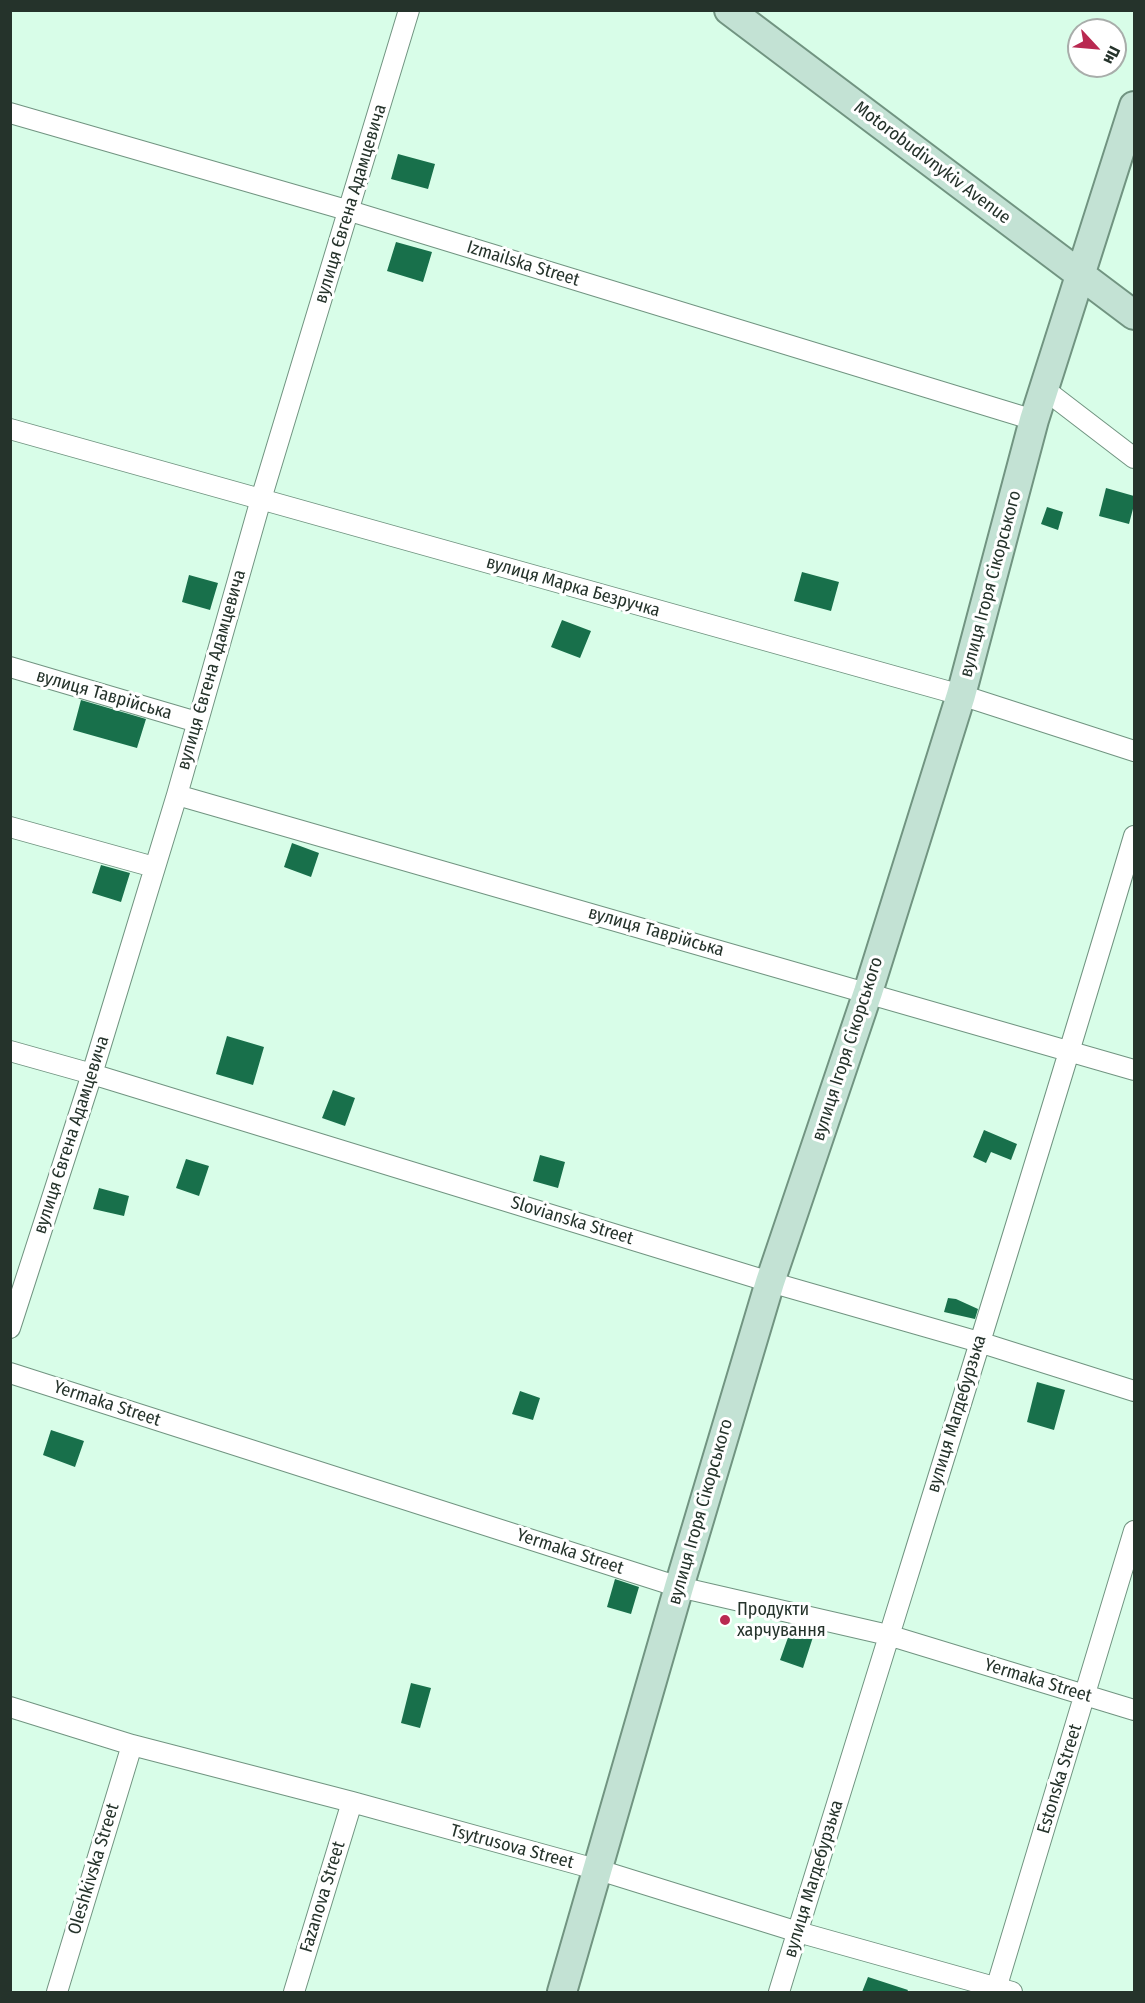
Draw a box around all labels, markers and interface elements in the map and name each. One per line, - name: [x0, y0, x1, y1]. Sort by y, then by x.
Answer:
- north arrow: [1067, 18, 1127, 78]
- text: Пн: [1099, 43, 1124, 68]
- street label: Motorobudivnykiv Avenue: [849, 97, 1015, 229]
- street label: вулиця Євгена Адамцевича: [310, 102, 392, 306]
- street label: Izmailska Street: [464, 237, 582, 291]
- street label: вулиця Ігоря Сікорського: [956, 488, 1026, 680]
- street label: вулиця Марка Безручка: [484, 552, 662, 622]
- street label: вулиця Євгена Адамцевича: [173, 567, 251, 773]
- street label: вулиця Таврійська: [34, 665, 174, 725]
- street label: вулиця Таврійська: [586, 902, 726, 962]
- street label: вулиця Ігоря Сікорського: [808, 954, 888, 1144]
- street label: вулиця Євгена Адамцевича: [30, 1033, 114, 1237]
- street label: Slovianska Street: [508, 1192, 636, 1250]
- street label: вулиця Магдебурзька: [923, 1333, 991, 1495]
- street label: Yermaka Street: [51, 1377, 163, 1431]
- street label: вулиця Ігоря Сікорського: [664, 1417, 738, 1607]
- street label: Yermaka Street: [514, 1525, 626, 1579]
- place label: Продукти харчування: [737, 1599, 826, 1642]
- marker: Продукти харчування: [718, 1613, 732, 1627]
- street label: Yermaka Street: [982, 1654, 1094, 1708]
- street label: Estonska Street: [1033, 1721, 1087, 1837]
- street label: вулиця Магдебурзька: [780, 1798, 848, 1960]
- street label: Oleshkivska Street: [64, 1801, 124, 1937]
- street label: Tsytrusova Street: [448, 1820, 576, 1874]
- street label: Fazanova Street: [296, 1839, 350, 1955]

